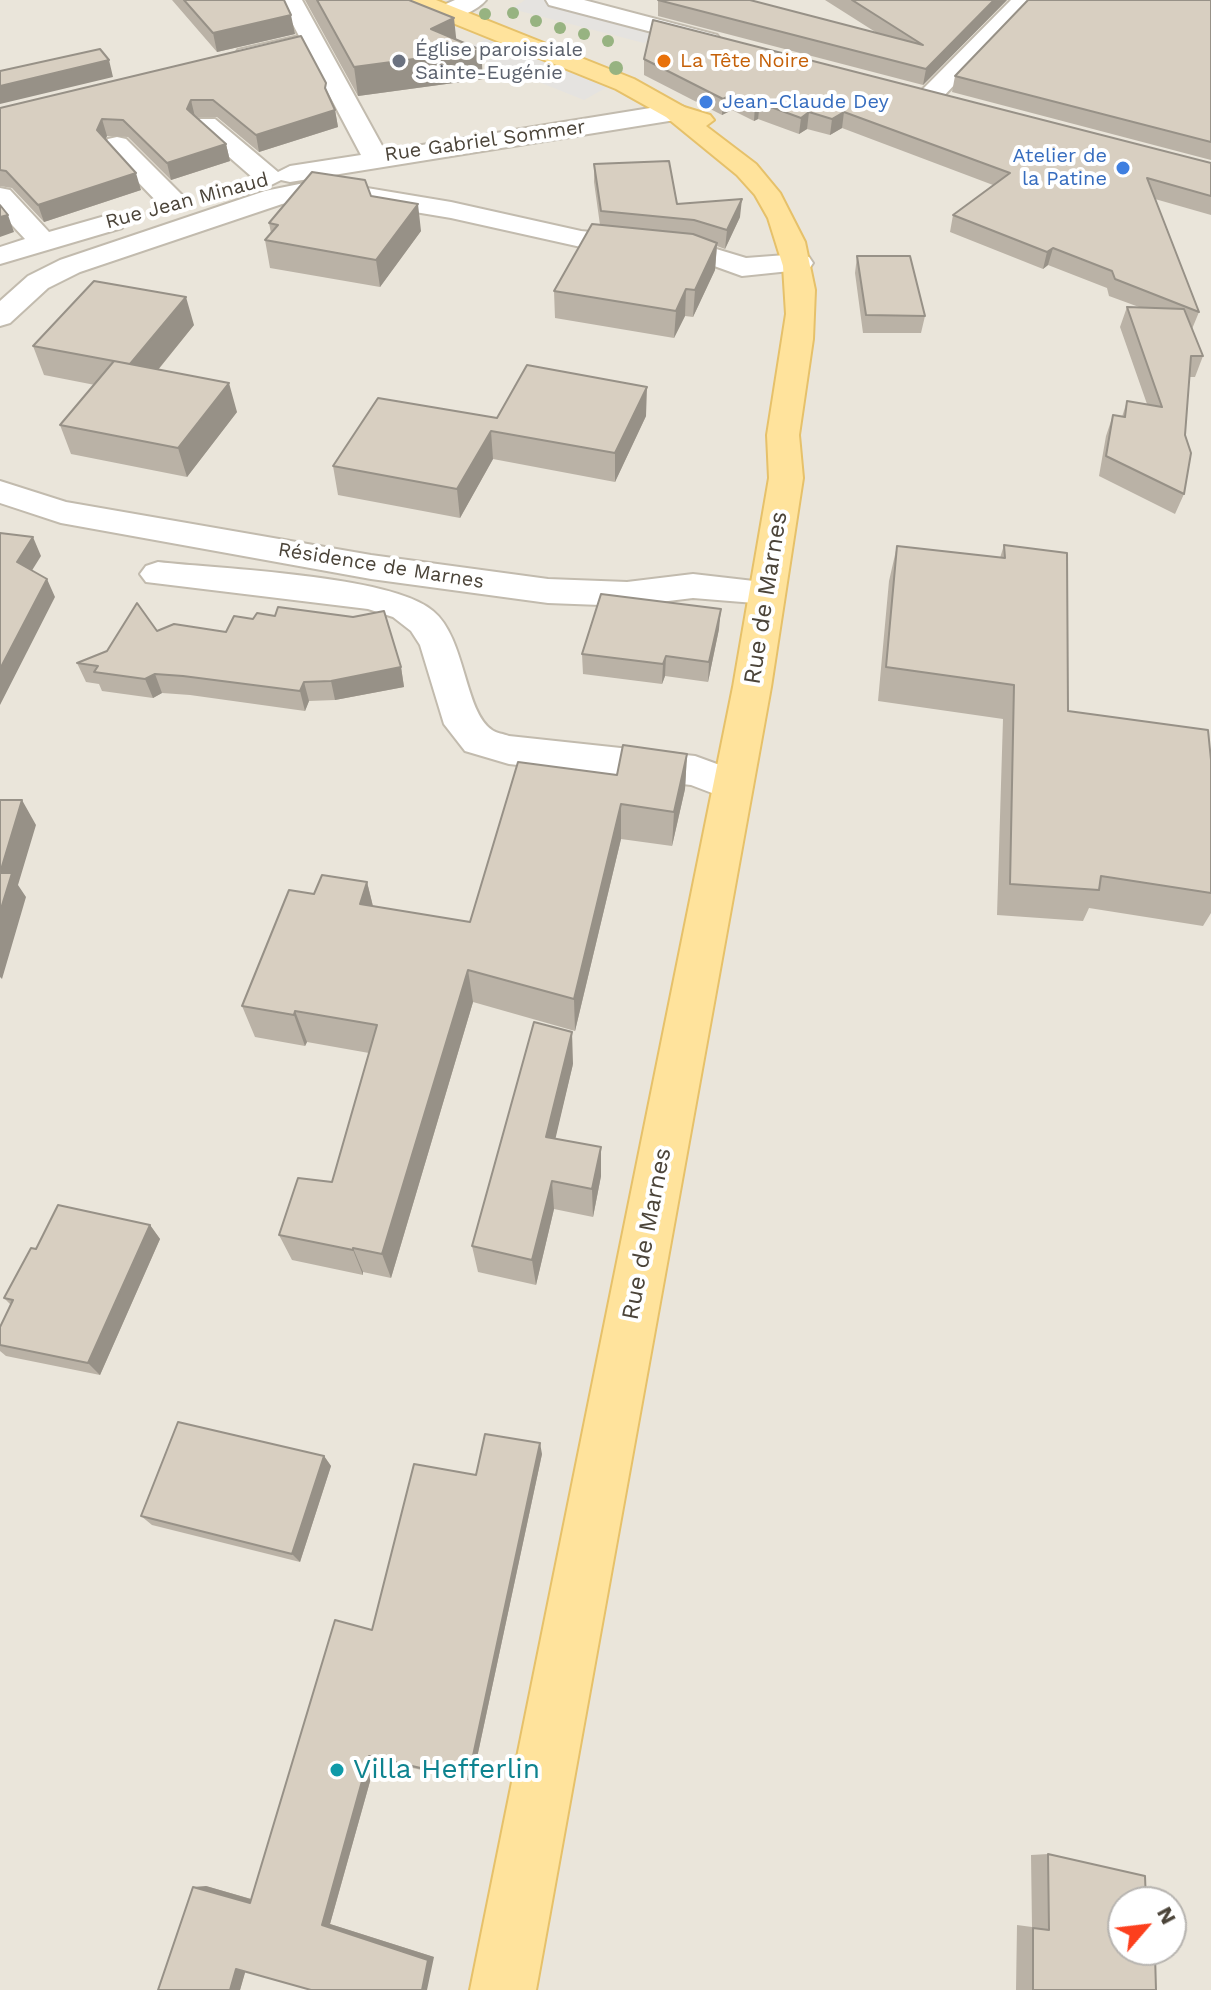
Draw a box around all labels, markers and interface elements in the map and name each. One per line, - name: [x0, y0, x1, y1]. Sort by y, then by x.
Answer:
- place label: Église paroissiale Sainte-Eugénie: [415, 38, 583, 85]
- place label: La Tête Noire: [680, 49, 809, 73]
- marker: Église paroissiale Sainte-Eugénie: [390, 52, 408, 70]
- marker: La Tête Noire: [655, 52, 673, 70]
- place label: Jean-Claude Dey: [722, 90, 889, 114]
- marker: Jean-Claude Dey: [697, 93, 715, 111]
- street label: Rue Gabriel Sommer: [383, 115, 587, 167]
- place label: Atelier de la Patine: [1013, 144, 1107, 191]
- marker: Atelier de la Patine: [1114, 159, 1132, 177]
- street label: Rue Jean Minaud: [103, 168, 271, 234]
- street label: Rue de Marnes: [738, 509, 794, 687]
- street label: Résidence de Marnes: [276, 538, 486, 594]
- street label: Rue de Marnes: [616, 1146, 678, 1322]
- place label: Villa Hefferlin: [353, 1753, 540, 1787]
- marker: Villa Hefferlin: [328, 1761, 346, 1779]
- north arrow: [1107, 1886, 1187, 1966]
- text: N: [1152, 1902, 1182, 1929]

